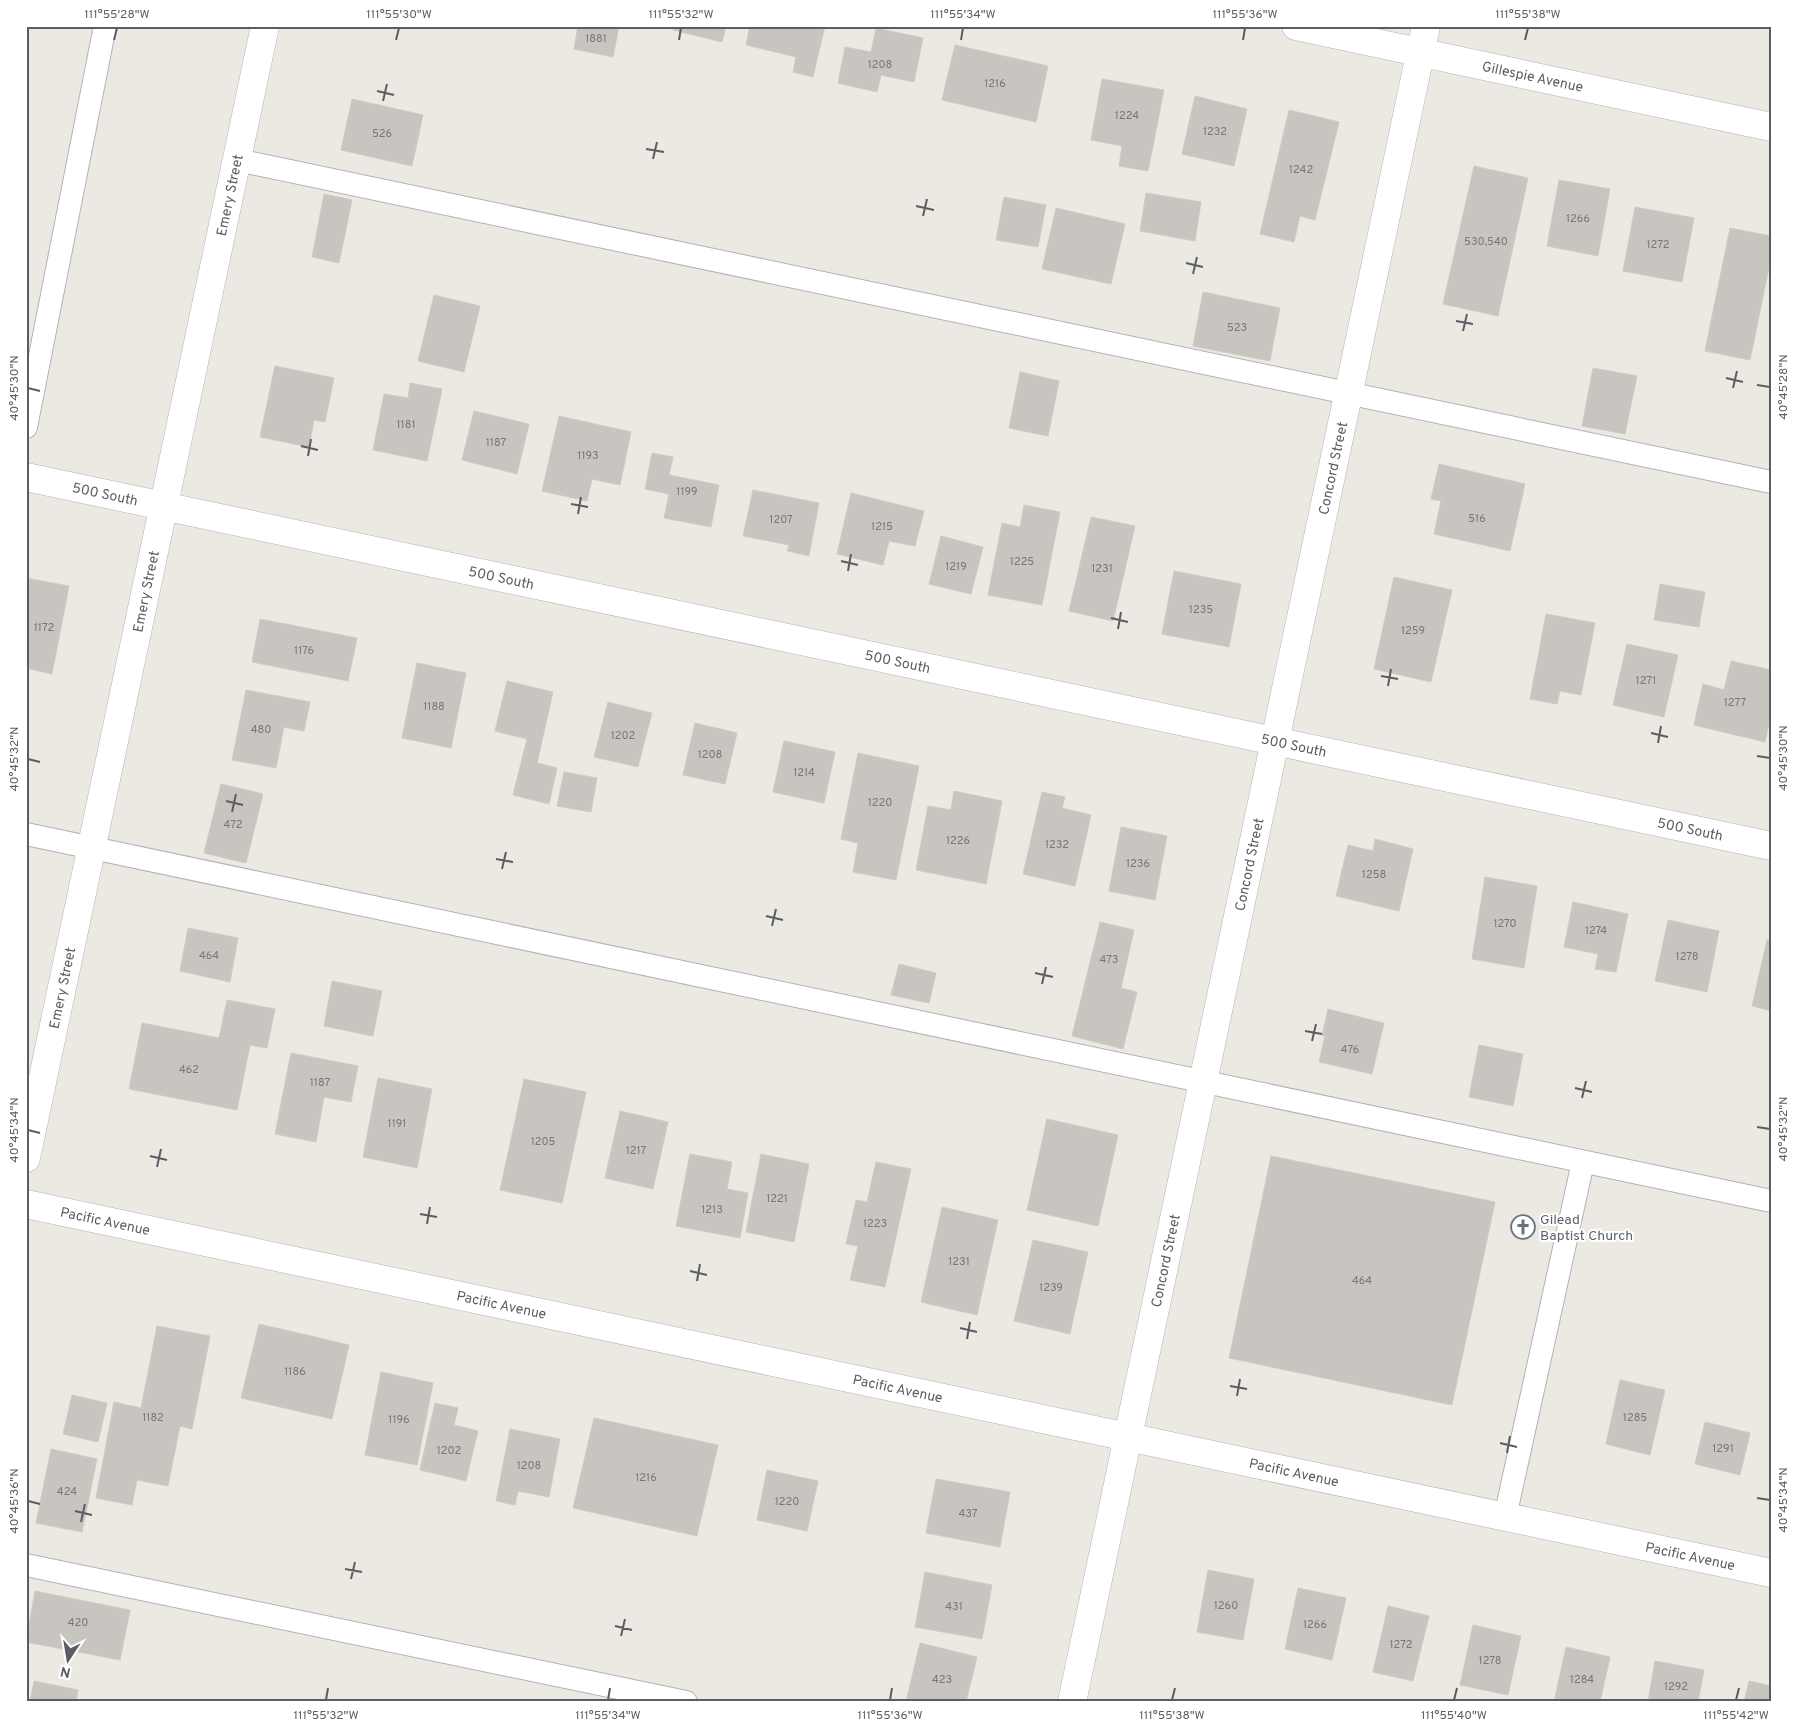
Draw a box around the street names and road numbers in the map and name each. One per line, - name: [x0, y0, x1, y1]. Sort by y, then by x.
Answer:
- street label: Gillespie Avenue: [1480, 59, 1585, 97]
- street label: Emery Street: [214, 153, 248, 238]
- street label: Concord Street: [1316, 420, 1352, 517]
- street label: 500 South: [71, 480, 139, 510]
- street label: Emery Street: [130, 549, 164, 634]
- street label: 500 South: [467, 564, 536, 594]
- street label: 500 South: [863, 648, 932, 678]
- street label: 500 South: [1259, 731, 1328, 762]
- street label: 500 South: [1656, 815, 1724, 846]
- street label: Concord Street: [1232, 817, 1268, 913]
- street label: Emery Street: [47, 946, 80, 1030]
- street label: Pacific Avenue: [58, 1204, 151, 1240]
- street label: Concord Street: [1149, 1213, 1185, 1309]
- street label: Pacific Avenue: [455, 1288, 548, 1324]
- street label: Pacific Avenue: [851, 1372, 944, 1408]
- street label: Pacific Avenue: [1247, 1456, 1340, 1491]
- street label: Pacific Avenue: [1643, 1540, 1736, 1575]

